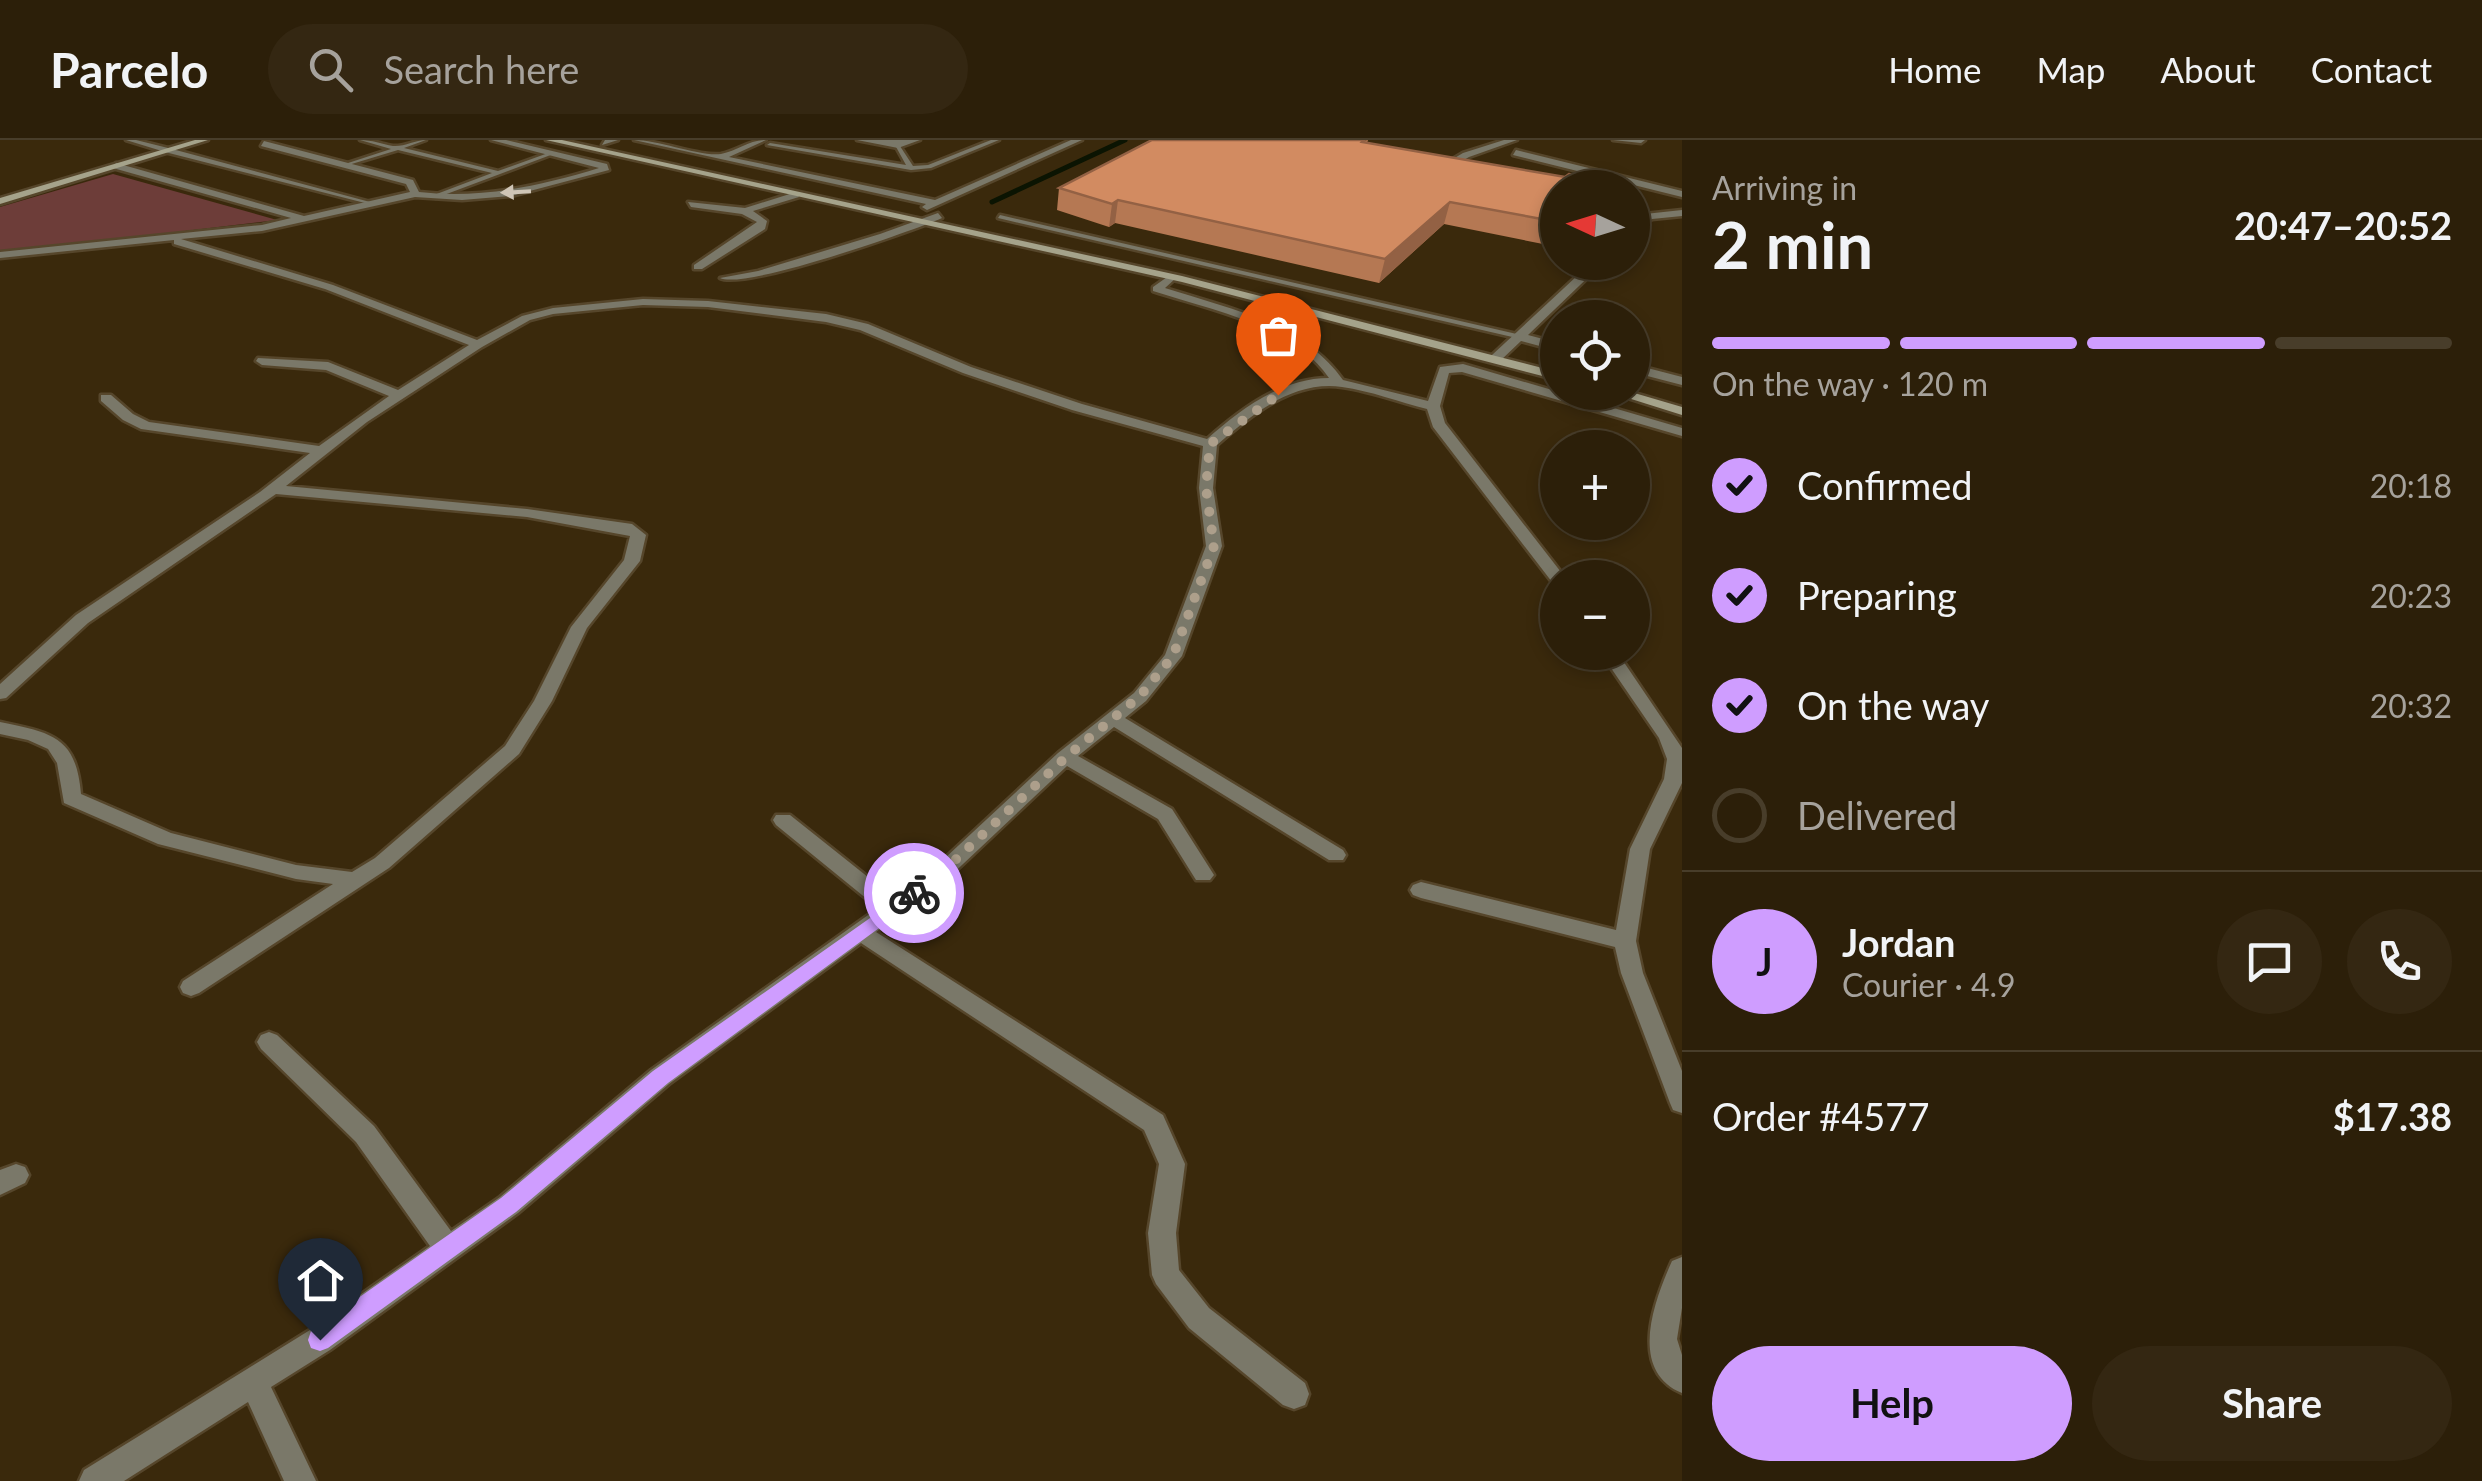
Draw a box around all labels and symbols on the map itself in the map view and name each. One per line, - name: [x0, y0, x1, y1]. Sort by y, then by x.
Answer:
- north arrow: [1540, 170, 1650, 280]
- one-way arrow: [499, 184, 531, 200]
- pin: [1236, 293, 1321, 396]
- courier: [864, 843, 964, 943]
- pin: [278, 1238, 363, 1341]

